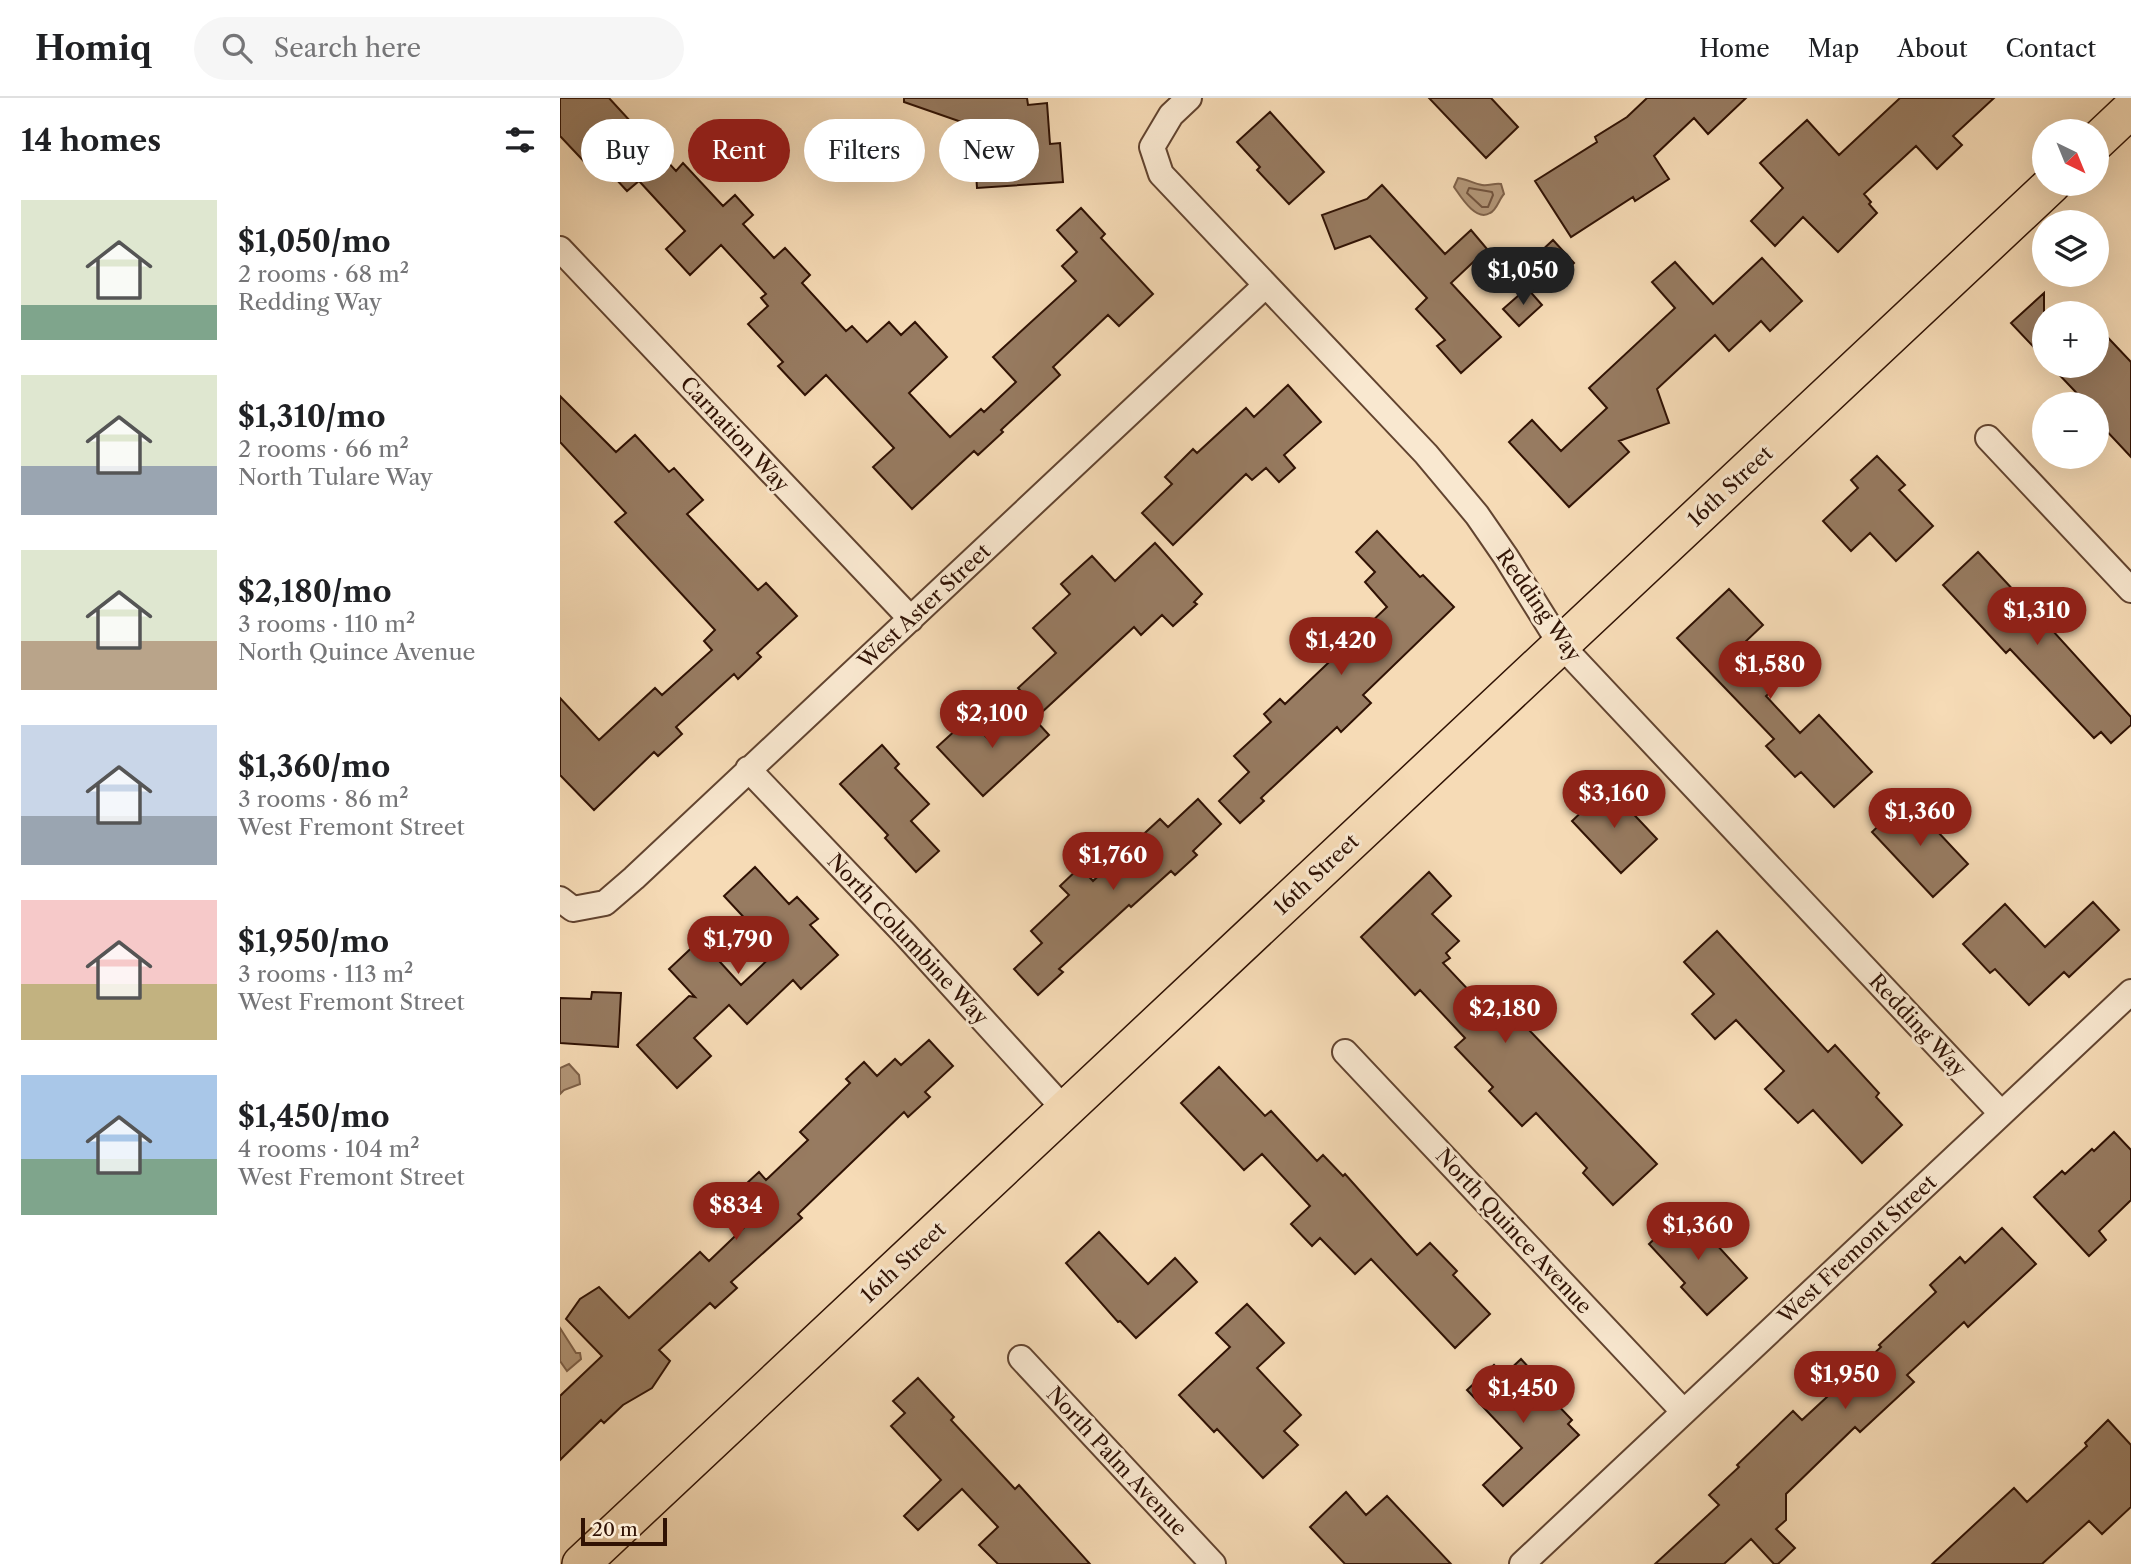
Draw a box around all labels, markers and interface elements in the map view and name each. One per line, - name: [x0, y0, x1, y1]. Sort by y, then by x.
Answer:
- search box: [194, 17, 684, 80]
- text: Homiq: [35, 28, 152, 69]
- icon: search: [218, 29, 256, 67]
- text: Search here: [274, 32, 421, 64]
- text: Home: [1699, 34, 1770, 63]
- text: Map: [1808, 34, 1859, 63]
- text: About: [1897, 34, 1968, 63]
- text: Contact: [2006, 34, 2096, 63]
- chip: Buy: [581, 119, 674, 182]
- chip: Rent: [688, 119, 790, 182]
- chip: Filters: [804, 119, 925, 182]
- chip: New: [939, 119, 1039, 182]
- north arrow: [2032, 119, 2109, 196]
- map controls: [2032, 119, 2109, 469]
- icon: filters: [501, 121, 539, 159]
- text: 14 homes: [21, 122, 161, 159]
- button: layers: [2032, 210, 2109, 287]
- text: $1,050/mo: [238, 223, 391, 260]
- icon: home: [77, 228, 161, 312]
- pin: $1,050: [1466, 248, 1580, 307]
- text: $1,050: [1487, 256, 1559, 284]
- text: 2 rooms · 68 m²: [238, 260, 409, 288]
- text: Redding Way: [238, 288, 382, 316]
- button: +: [2032, 301, 2109, 378]
- street label: Carnation Way: [675, 371, 795, 497]
- button: −: [2032, 392, 2109, 469]
- text: $1,310/mo: [238, 398, 386, 435]
- icon: home: [77, 403, 161, 487]
- text: 2 rooms · 66 m²: [238, 435, 409, 463]
- street label: 16th Street: [1682, 440, 1778, 532]
- text: North Tulare Way: [238, 463, 433, 491]
- street label: West Aster Street: [852, 538, 996, 674]
- street label: Redding Way: [1491, 544, 1587, 666]
- text: $2,180/mo: [238, 573, 392, 610]
- icon: home: [77, 578, 161, 662]
- pin: $1,310: [1980, 588, 2094, 647]
- text: $1,310: [2003, 596, 2071, 624]
- text: 3 rooms · 110 m²: [238, 610, 415, 638]
- pin: $1,420: [1284, 618, 1398, 677]
- text: $1,420: [1305, 626, 1377, 654]
- text: North Quince Avenue: [238, 638, 475, 666]
- pin: $1,580: [1713, 642, 1827, 701]
- text: $1,580: [1734, 650, 1806, 678]
- pin: $2,100: [935, 690, 1049, 750]
- text: $2,100: [956, 699, 1028, 727]
- text: $1,360/mo: [238, 748, 390, 785]
- icon: home: [77, 753, 161, 837]
- pin: $3,160: [1557, 770, 1671, 830]
- text: $3,160: [1579, 779, 1649, 807]
- text: 3 rooms · 86 m²: [238, 785, 409, 813]
- pin: $1,360: [1863, 788, 1977, 848]
- text: $1,360: [1885, 797, 1955, 825]
- text: West Fremont Street: [238, 813, 465, 841]
- street label: 16th Street: [1268, 828, 1364, 920]
- pin: $1,760: [1056, 832, 1170, 892]
- text: $1,760: [1078, 841, 1148, 869]
- street label: North Columbine Way: [822, 848, 994, 1030]
- pin: $1,790: [681, 916, 795, 976]
- text: $1,950/mo: [238, 923, 389, 960]
- text: $1,790: [703, 925, 773, 953]
- icon: home: [77, 928, 161, 1012]
- text: 3 rooms · 113 m²: [238, 960, 414, 988]
- street label: Redding Way: [1864, 968, 1972, 1082]
- pin: $2,180: [1448, 986, 1562, 1045]
- text: West Fremont Street: [238, 988, 465, 1016]
- text: $2,180: [1469, 994, 1541, 1022]
- text: $1,450/mo: [238, 1098, 390, 1135]
- icon: home: [77, 1103, 161, 1187]
- text: 4 rooms · 104 m²: [238, 1135, 420, 1163]
- street label: North Quince Avenue: [1431, 1143, 1597, 1319]
- text: West Fremont Street: [238, 1163, 465, 1191]
- street label: West Fremont Street: [1772, 1169, 1942, 1329]
- pin: $834: [695, 1182, 777, 1242]
- text: $834: [709, 1191, 763, 1219]
- pin: $1,360: [1641, 1202, 1755, 1262]
- text: $1,360: [1663, 1211, 1733, 1239]
- street label: 16th Street: [855, 1216, 951, 1308]
- pin: $1,950: [1788, 1352, 1902, 1411]
- text: $1,950: [1810, 1360, 1880, 1388]
- pin: $1,450: [1466, 1366, 1580, 1425]
- text: $1,450: [1488, 1374, 1558, 1402]
- street label: North Palm Avenue: [1042, 1381, 1192, 1541]
- scale bar: [581, 1515, 667, 1547]
- text: 20 m: [592, 1518, 638, 1541]

